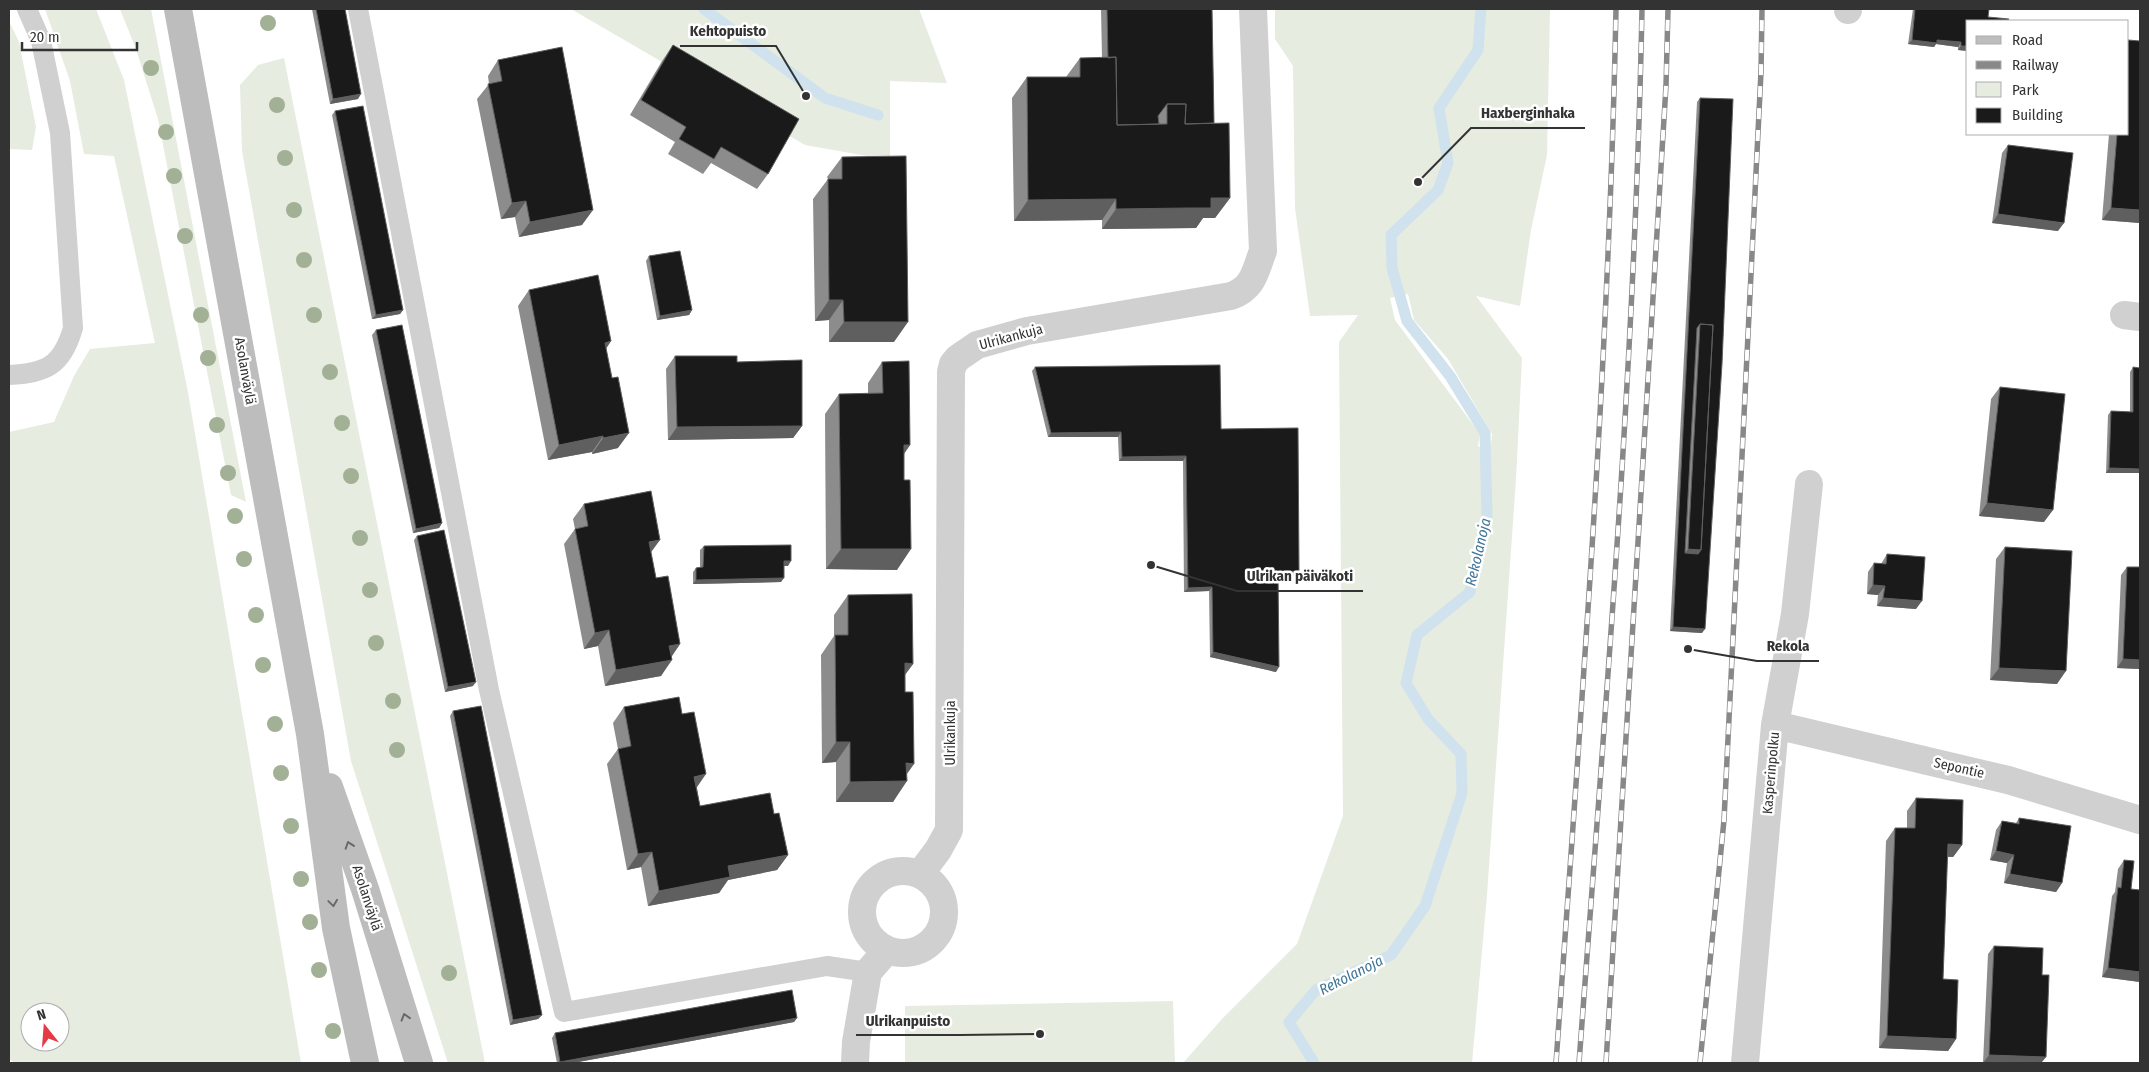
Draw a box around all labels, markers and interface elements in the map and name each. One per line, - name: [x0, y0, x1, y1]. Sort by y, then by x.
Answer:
- callout: Kehtopuisto: [680, 16, 776, 46]
- scale bar: [22, 20, 138, 52]
- legend: [1966, 20, 2129, 135]
- text: Kehtopuisto: [690, 22, 766, 40]
- text: 20 m: [30, 28, 60, 46]
- text: Road: [2012, 31, 2043, 49]
- text: Railway: [2012, 56, 2059, 74]
- text: Park: [2012, 81, 2039, 99]
- callout: Haxberginhaka: [1471, 98, 1585, 128]
- text: Haxberginhaka: [1481, 104, 1576, 122]
- text: Building: [2012, 106, 2063, 124]
- street label: Ulrikankuja: [977, 320, 1045, 354]
- street label: Asolanväylä: [231, 336, 259, 406]
- water label: Rekolanoja: [1461, 516, 1495, 588]
- callout: Ulrikan päiväkoti: [1237, 561, 1363, 591]
- text: Ulrikan päiväkoti: [1247, 567, 1353, 585]
- callout: Rekola: [1757, 631, 1819, 661]
- text: Rekola: [1767, 637, 1810, 655]
- street label: Ulrikankuja: [942, 700, 959, 766]
- street label: Kasperinpolku: [1759, 731, 1783, 815]
- street label: Sepontie: [1932, 754, 1986, 782]
- one-way arrow: [345, 842, 355, 850]
- street label: Asolanväylä: [348, 863, 386, 933]
- one-way arrow: [327, 900, 338, 908]
- water label: Rekolanoja: [1316, 951, 1386, 999]
- north arrow: [20, 1002, 70, 1052]
- callout: Ulrikanpuisto: [856, 1005, 960, 1035]
- text: N: [35, 1006, 48, 1024]
- text: Ulrikanpuisto: [866, 1012, 950, 1030]
- one-way arrow: [400, 1013, 410, 1021]

